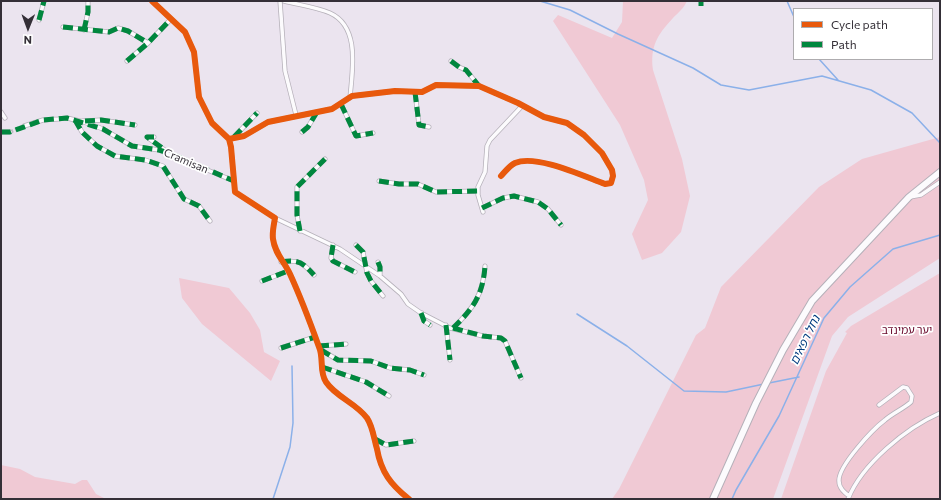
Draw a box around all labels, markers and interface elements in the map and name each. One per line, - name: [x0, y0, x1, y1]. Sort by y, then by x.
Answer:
- north arrow: [8, 8, 48, 48]
- legend: [793, 8, 933, 60]
- text: Cycle path: [831, 17, 888, 31]
- text: N: [24, 34, 32, 47]
- text: Path: [831, 37, 857, 51]
- street label: Cramisan: [162, 146, 210, 176]
- water label: נחל רפאים: [787, 313, 823, 367]
- park label: יער עמינדב: [882, 323, 932, 337]

